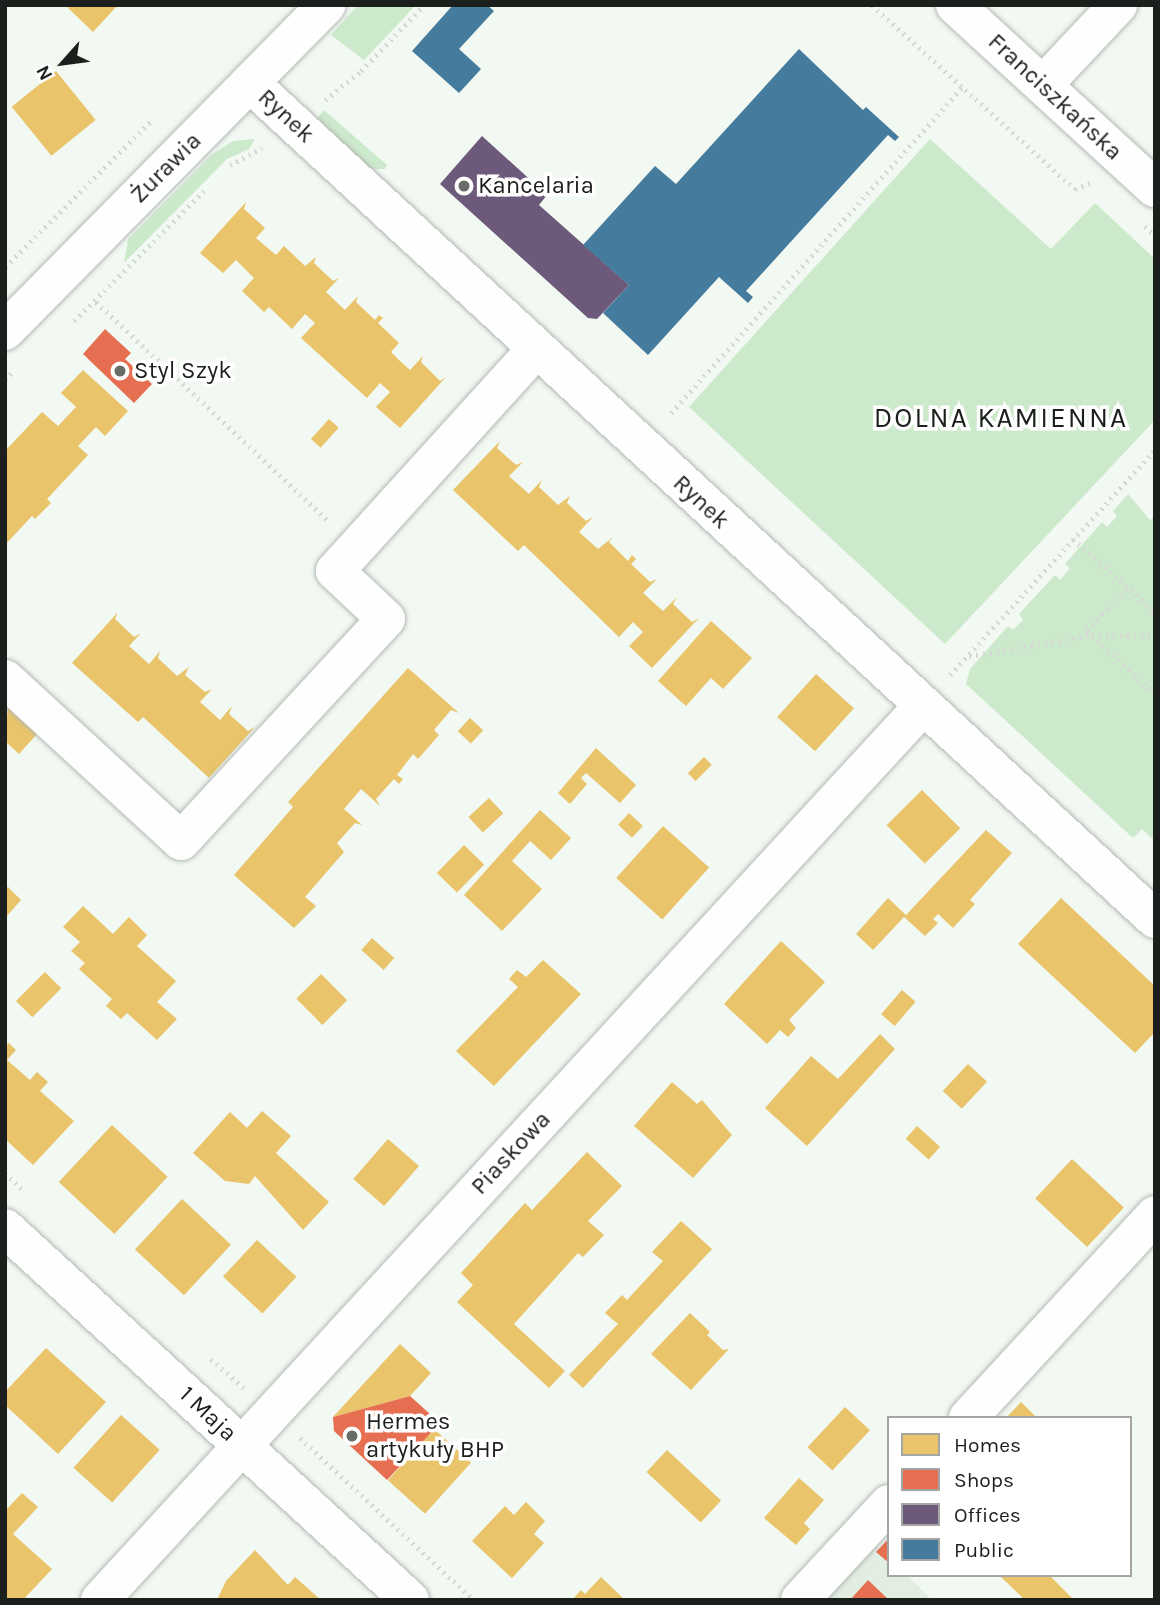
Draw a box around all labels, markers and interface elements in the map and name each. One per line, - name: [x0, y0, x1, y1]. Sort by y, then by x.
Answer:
- street label: Franciszkańska: [982, 27, 1128, 167]
- north arrow: [28, 28, 98, 98]
- text: N: [32, 62, 57, 84]
- street label: Rynek: [252, 83, 320, 149]
- street label: Żurawia: [125, 127, 207, 209]
- place label: Kancelaria: [478, 172, 594, 200]
- marker: Kancelaria: [456, 178, 472, 194]
- place label: Styl Szyk: [134, 357, 232, 385]
- marker: Styl Szyk: [112, 363, 128, 379]
- district label: DOLNA KAMIENNA: [876, 401, 1126, 435]
- street label: Rynek: [667, 469, 735, 535]
- street label: Piaskowa: [465, 1105, 557, 1201]
- street label: 1 Maja: [173, 1380, 243, 1448]
- place label: Hermes artykuły BHP: [366, 1408, 504, 1464]
- legend: [887, 1416, 1132, 1577]
- marker: Hermes artykuły BHP: [344, 1428, 360, 1444]
- text: Homes: [954, 1433, 1021, 1457]
- text: Shops: [954, 1468, 1014, 1492]
- text: Offices: [954, 1503, 1021, 1527]
- text: Public: [954, 1538, 1014, 1562]

